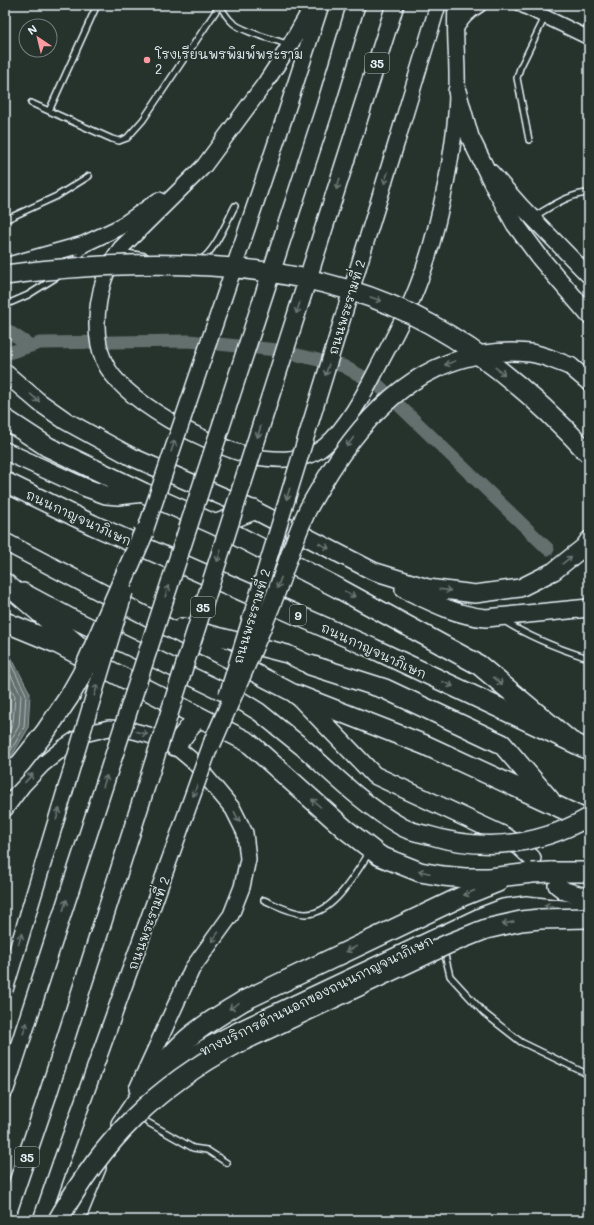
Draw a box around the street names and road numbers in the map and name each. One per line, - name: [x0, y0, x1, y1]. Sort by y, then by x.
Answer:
- road number: 35: [365, 53, 389, 73]
- street label: ถนนพระรามที่ 2: [319, 256, 369, 357]
- street label: ถนนกาญจนาภิเษก: [23, 485, 135, 549]
- street label: ถนนพระรามที่ 2: [224, 565, 274, 666]
- road number: 35: [191, 597, 215, 617]
- road number: 9: [290, 605, 306, 625]
- street label: ถนนกาญจนาภิเษก: [318, 618, 430, 682]
- street label: ถนนพระรามที่ 2: [119, 872, 173, 972]
- street label: ทางบริการด้านนอกของถนนกาญจนาภิเษก: [196, 931, 436, 1059]
- road number: 35: [15, 1147, 39, 1167]

